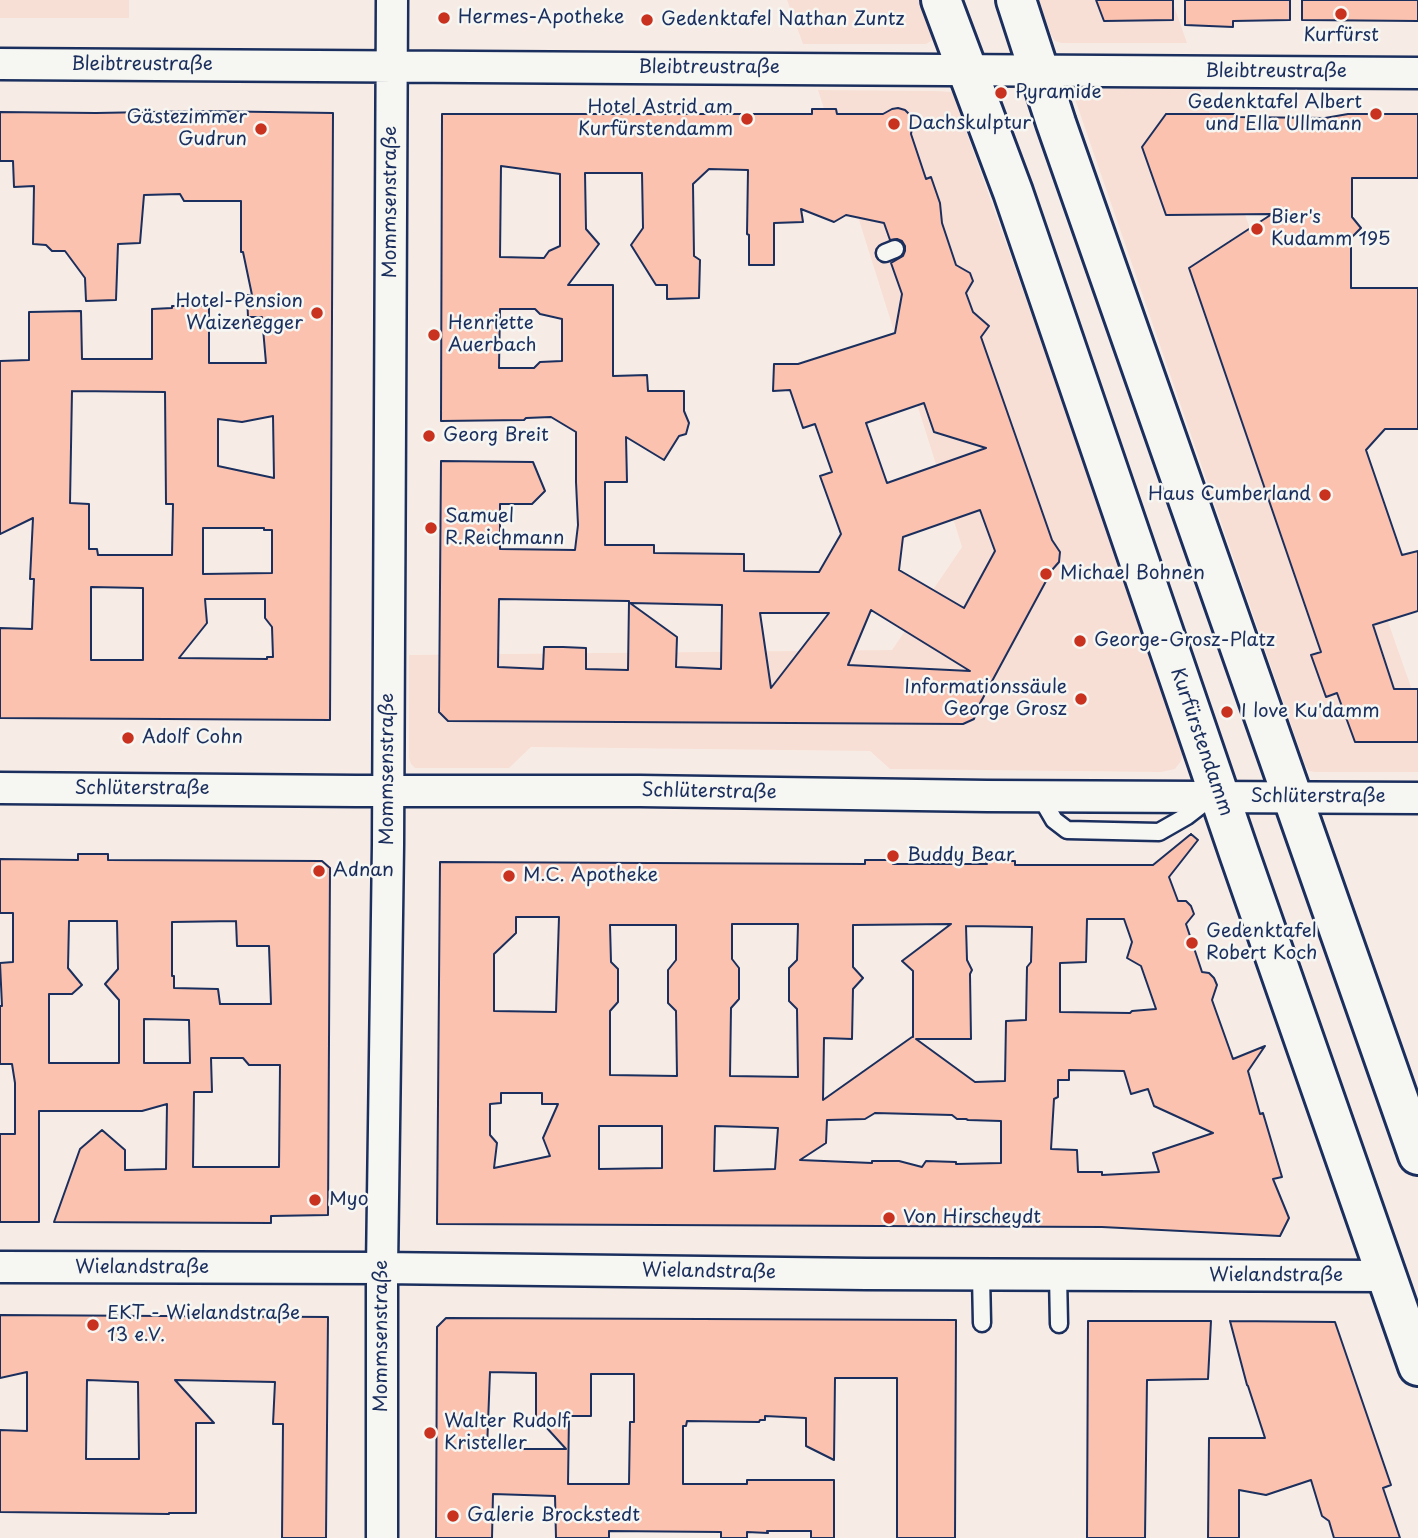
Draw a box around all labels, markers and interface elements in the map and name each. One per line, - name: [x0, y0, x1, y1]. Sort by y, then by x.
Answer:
- marker: Kurfürst: [1333, 6, 1349, 22]
- place label: Hermes-Apotheke: [458, 7, 624, 29]
- place label: Gedenktafel Nathan Zuntz: [661, 9, 905, 31]
- marker: Hermes-Apotheke: [436, 10, 452, 26]
- marker: Gedenktafel Nathan Zuntz: [639, 12, 655, 28]
- place label: Kurfürst: [1303, 25, 1379, 47]
- street label: Bleibtreustraße: [71, 54, 213, 76]
- street label: Bleibtreustraße: [638, 57, 780, 79]
- street label: Bleibtreustraße: [1205, 61, 1347, 83]
- place label: Pyramide: [1015, 82, 1102, 104]
- marker: Pyramide: [993, 85, 1009, 101]
- place label: Gedenktafel Albert und Ella Ullmann: [1188, 92, 1362, 136]
- place label: Hotel Astrid am Kurfürstendamm: [578, 97, 733, 141]
- marker: Gedenktafel Albert und Ella Ullmann: [1368, 106, 1384, 122]
- place label: Gästezimmer Gudrun: [127, 107, 247, 151]
- marker: Hotel Astrid am Kurfürstendamm: [739, 111, 755, 127]
- place label: Dachskulptur: [908, 113, 1031, 135]
- marker: Dachskulptur: [886, 116, 902, 132]
- marker: Gästezimmer Gudrun: [253, 121, 269, 137]
- street label: Mommsenstraße: [380, 126, 402, 278]
- place label: Bier's Kudamm 195: [1271, 207, 1390, 251]
- marker: Bier's Kudamm 195: [1249, 221, 1265, 237]
- place label: Hotel-Pension Waizenegger: [176, 291, 303, 335]
- marker: Hotel-Pension Waizenegger: [309, 305, 325, 321]
- place label: Henriette Auerbach: [448, 313, 537, 357]
- marker: Henriette Auerbach: [426, 327, 442, 343]
- place label: Georg Breit: [443, 425, 549, 447]
- marker: Georg Breit: [421, 428, 437, 444]
- place label: Haus Cumberland: [1148, 484, 1311, 506]
- marker: Haus Cumberland: [1317, 487, 1333, 503]
- place label: Samuel R.Reichmann: [445, 506, 564, 550]
- marker: Samuel R.Reichmann: [423, 520, 439, 536]
- place label: Michael Bohnen: [1060, 563, 1205, 585]
- marker: Michael Bohnen: [1038, 566, 1054, 582]
- place label: George-Grosz-Platz: [1094, 630, 1275, 652]
- marker: George-Grosz-Platz: [1072, 633, 1088, 649]
- street label: Kurfürstendamm: [1165, 665, 1237, 819]
- place label: Informationssäule George Grosz: [904, 677, 1067, 721]
- marker: Informationssäule George Grosz: [1073, 691, 1089, 707]
- street label: Mommsenstraße: [377, 693, 399, 845]
- place label: I love Ku'damm: [1241, 701, 1380, 723]
- marker: I love Ku'damm: [1219, 704, 1235, 720]
- place label: Adolf Cohn: [142, 727, 243, 749]
- marker: Adolf Cohn: [120, 730, 136, 746]
- street label: Schlüterstraße: [74, 778, 210, 800]
- street label: Schlüterstraße: [641, 779, 777, 805]
- street label: Schlüterstraße: [1250, 786, 1386, 808]
- place label: Buddy Bear: [907, 845, 1014, 867]
- marker: Buddy Bear: [885, 848, 901, 864]
- place label: Adnan: [333, 860, 394, 882]
- marker: Adnan: [311, 863, 327, 879]
- place label: M.C. Apotheke: [523, 865, 658, 887]
- marker: M.C. Apotheke: [501, 868, 517, 884]
- place label: Gedenktafel Robert Koch: [1206, 921, 1317, 965]
- marker: Gedenktafel Robert Koch: [1184, 935, 1200, 951]
- place label: Myo: [329, 1189, 369, 1211]
- marker: Myo: [307, 1192, 323, 1208]
- place label: Von Hirscheydt: [903, 1207, 1041, 1229]
- marker: Von Hirscheydt: [881, 1210, 897, 1226]
- street label: Wielandstraße: [75, 1257, 209, 1279]
- street label: Wielandstraße: [642, 1259, 776, 1285]
- street label: Mommsenstraße: [371, 1260, 393, 1412]
- street label: Wielandstraße: [1209, 1265, 1343, 1287]
- place label: EKT - Wielandstraße 13 e.V.: [107, 1303, 300, 1347]
- marker: EKT - Wielandstraße 13 e.V.: [85, 1317, 101, 1333]
- place label: Walter Rudolf Kristeller: [444, 1411, 569, 1455]
- marker: Walter Rudolf Kristeller: [422, 1425, 438, 1441]
- place label: Galerie Brockstedt: [467, 1505, 640, 1527]
- marker: Galerie Brockstedt: [445, 1508, 461, 1524]

